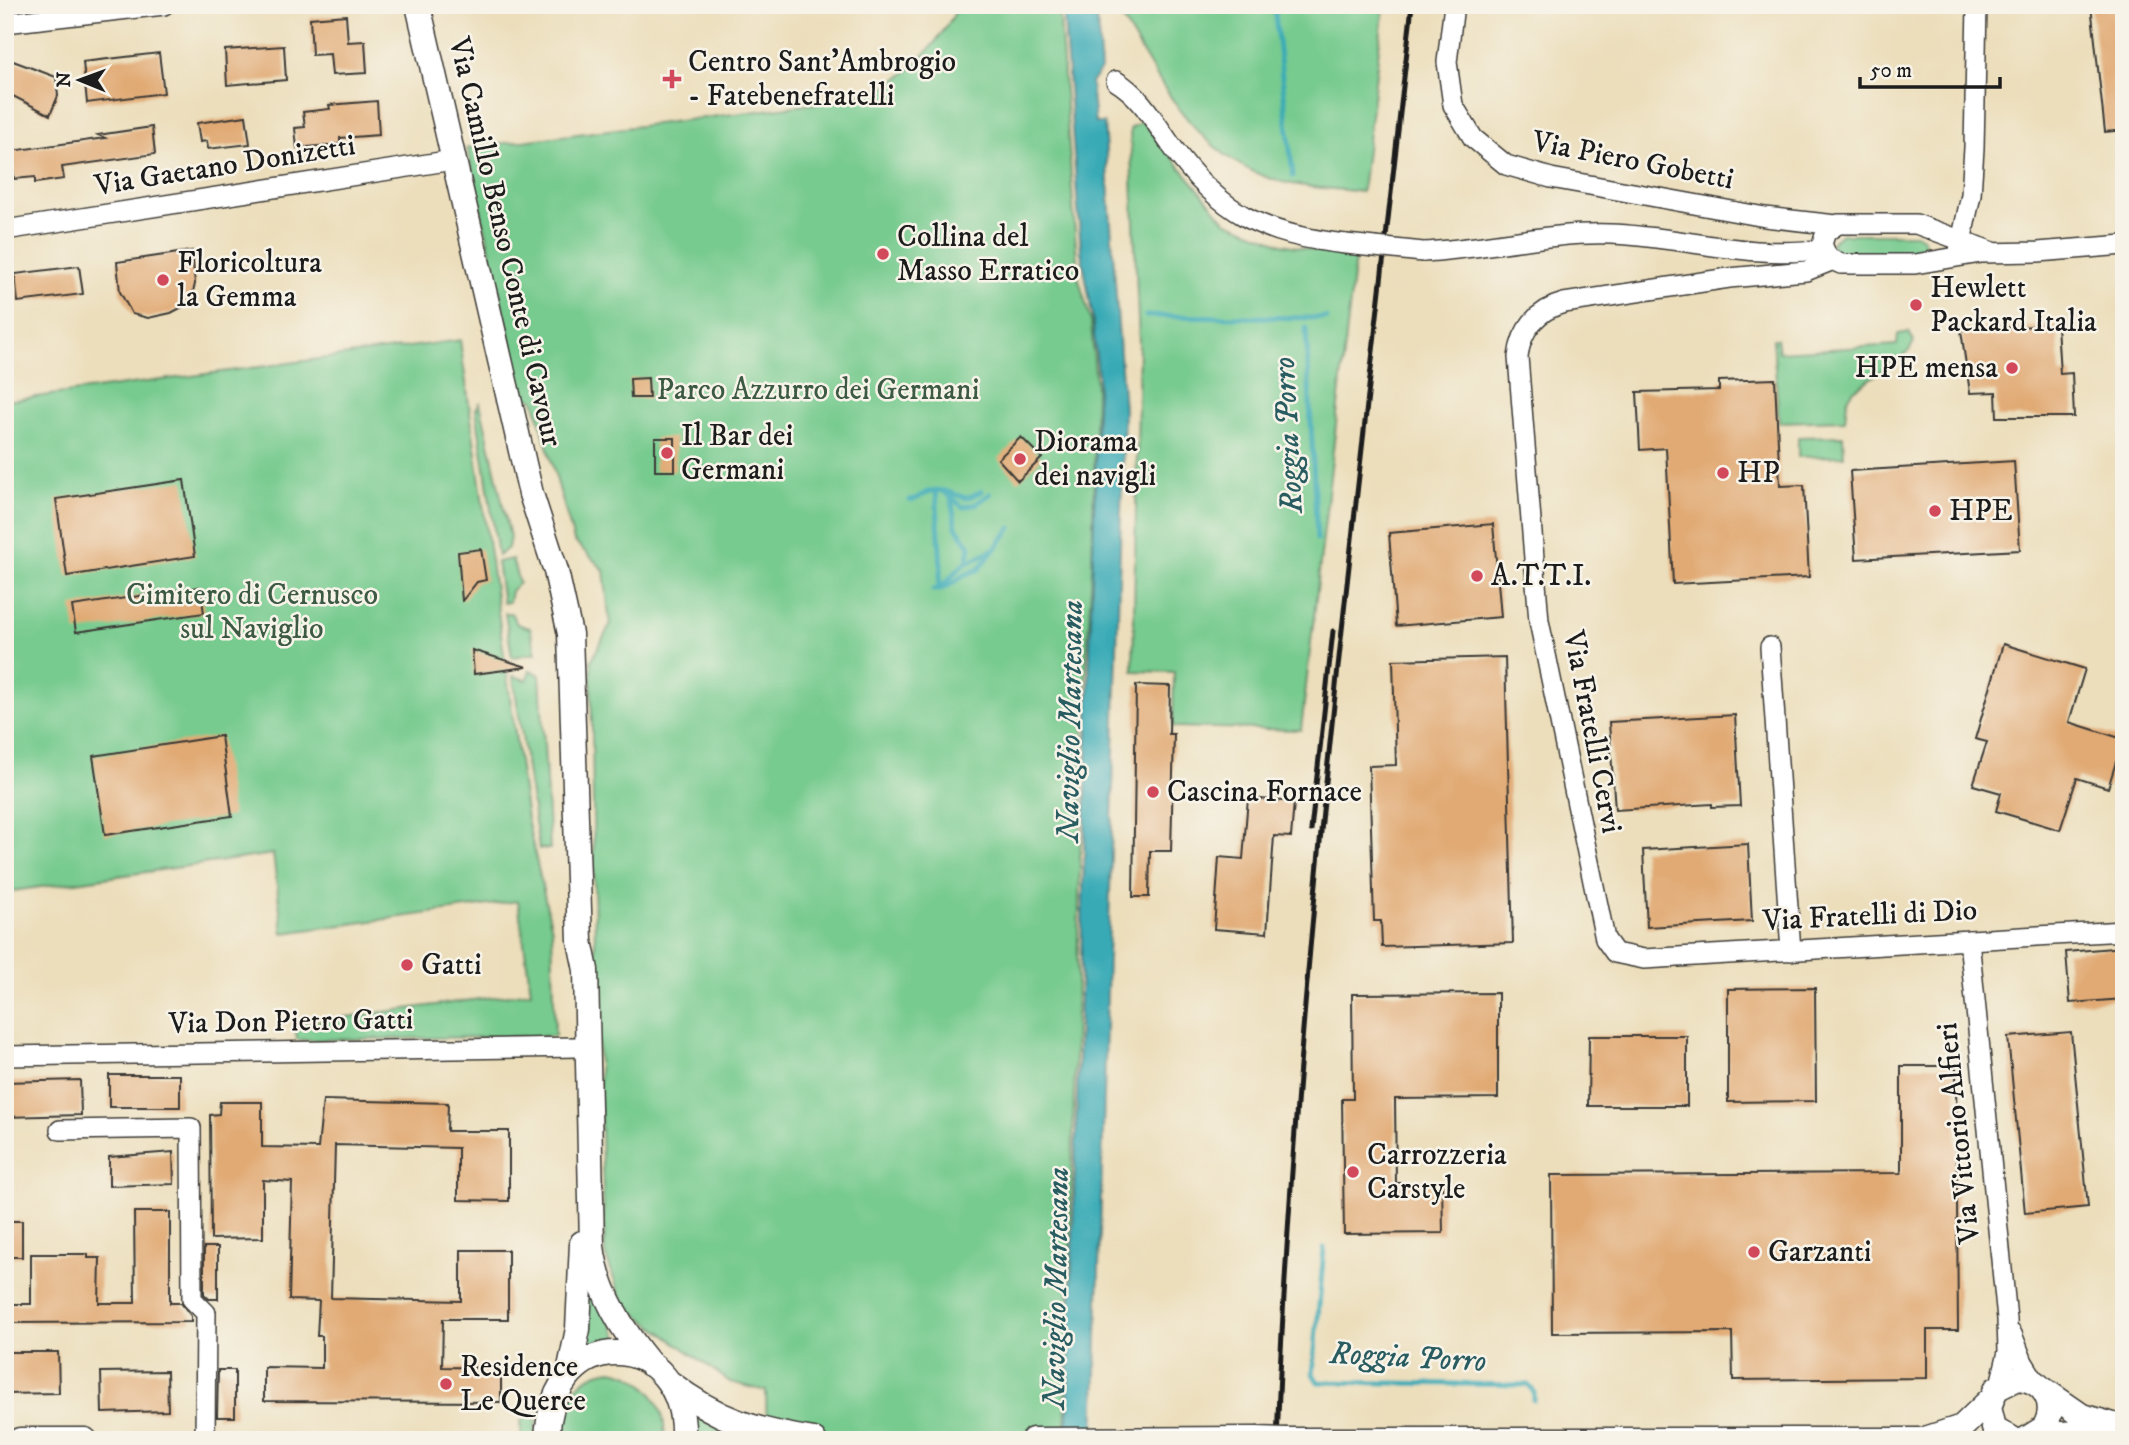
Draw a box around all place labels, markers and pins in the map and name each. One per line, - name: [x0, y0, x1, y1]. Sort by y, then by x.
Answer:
- place label: Centro Sant'Ambrogio - Fatebenefratelli: [688, 44, 956, 115]
- marker: Centro Sant'Ambrogio - Fatebenefratelli: [662, 69, 682, 89]
- place label: Collina del Masso Erratico: [897, 219, 1079, 290]
- place label: Floricoltura la Gemma: [177, 245, 322, 316]
- marker: Collina del Masso Erratico: [875, 246, 891, 262]
- place label: Hewlett Packard Italia: [1930, 270, 2097, 341]
- marker: Floricoltura la Gemma: [155, 272, 171, 288]
- marker: Hewlett Packard Italia: [1908, 297, 1924, 313]
- place label: HPE mensa: [1854, 350, 1998, 387]
- marker: HPE mensa: [2004, 360, 2020, 376]
- place label: Il Bar dei Germani: [681, 418, 793, 489]
- place label: Diorama dei navigli: [1034, 424, 1156, 495]
- marker: Il Bar dei Germani: [659, 445, 675, 461]
- marker: Diorama dei navigli: [1012, 451, 1028, 467]
- place label: HP: [1737, 455, 1780, 492]
- marker: HP: [1715, 465, 1731, 481]
- place label: HPE: [1949, 493, 2013, 530]
- marker: HPE: [1927, 503, 1943, 519]
- place label: A.T.T.I.: [1491, 558, 1591, 595]
- marker: A.T.T.I.: [1469, 568, 1485, 584]
- place label: Cascina Fornace: [1167, 774, 1362, 811]
- marker: Cascina Fornace: [1145, 784, 1161, 800]
- place label: Gatti: [421, 947, 482, 984]
- marker: Gatti: [399, 957, 415, 973]
- place label: Carrozzeria Carstyle: [1367, 1137, 1507, 1208]
- marker: Carrozzeria Carstyle: [1345, 1164, 1361, 1180]
- place label: Garzanti: [1768, 1234, 1872, 1271]
- marker: Garzanti: [1746, 1244, 1762, 1260]
- place label: Residence Le Querce: [460, 1349, 586, 1420]
- marker: Residence Le Querce: [438, 1376, 454, 1392]

